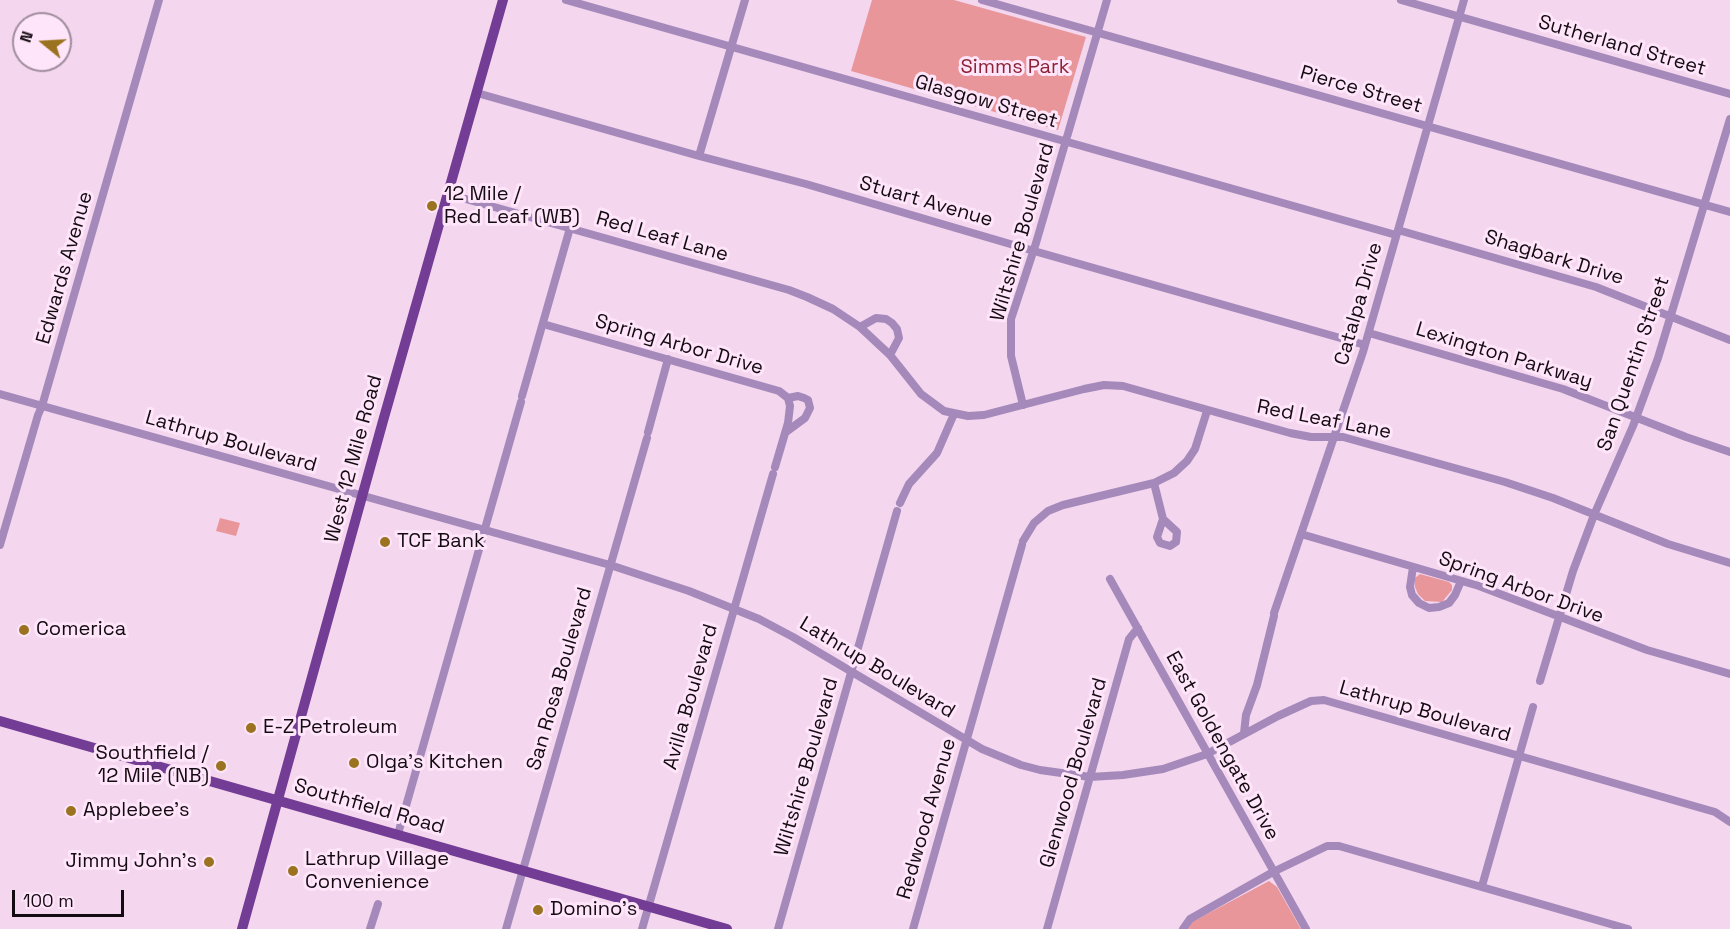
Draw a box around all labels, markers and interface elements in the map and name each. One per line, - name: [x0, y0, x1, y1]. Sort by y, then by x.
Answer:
- street label: Sutherland Street: [1535, 11, 1709, 81]
- north arrow: [12, 12, 72, 72]
- text: N: [15, 29, 38, 45]
- park label: Simms Park: [961, 56, 1069, 80]
- street label: Pierce Street: [1297, 61, 1425, 119]
- street label: Glasgow Street: [912, 70, 1060, 134]
- street label: Wiltshire Boulevard: [986, 140, 1060, 324]
- street label: Stuart Avenue: [857, 171, 995, 233]
- place label: 12 Mile / Red Leaf (WB): [444, 183, 580, 230]
- street label: Edwards Avenue: [32, 189, 98, 347]
- marker: 12 Mile / Red Leaf (WB): [425, 199, 439, 213]
- street label: Red Leaf Lane: [593, 207, 731, 267]
- street label: Shagbark Drive: [1481, 225, 1627, 291]
- street label: Catalpa Drive: [1330, 240, 1388, 368]
- street label: San Quentin Street: [1593, 273, 1675, 455]
- street label: Spring Arbor Drive: [592, 310, 766, 380]
- street label: Lexington Parkway: [1413, 318, 1595, 394]
- street label: West 12 Mile Road: [320, 373, 388, 545]
- street label: Red Leaf Lane: [1255, 395, 1393, 445]
- street label: Lathrup Boulevard: [143, 406, 319, 478]
- place label: TCF Bank: [397, 530, 485, 554]
- marker: TCF Bank: [378, 535, 392, 549]
- street label: Spring Arbor Drive: [1435, 547, 1607, 629]
- street label: San Rosa Boulevard: [522, 585, 598, 773]
- street label: Lathrup Boulevard: [795, 612, 959, 724]
- place label: Comerica: [36, 618, 126, 642]
- street label: Avilla Boulevard: [659, 621, 723, 773]
- marker: Comerica: [17, 623, 31, 637]
- street label: East Goldengate Drive: [1160, 647, 1284, 845]
- street label: Wiltshire Boulevard: [770, 675, 844, 859]
- street label: Glenwood Boulevard: [1035, 675, 1113, 871]
- street label: Lathrup Boulevard: [1337, 676, 1513, 748]
- place label: E-Z Petroleum: [263, 716, 397, 740]
- marker: E-Z Petroleum: [244, 721, 258, 735]
- street label: Redwood Avenue: [893, 736, 961, 902]
- place label: Southfield / 12 Mile (NB): [96, 742, 209, 789]
- place label: Olga's Kitchen: [366, 751, 503, 775]
- marker: Olga's Kitchen: [347, 756, 361, 770]
- marker: Southfield / 12 Mile (NB): [214, 759, 228, 773]
- street label: Southfield Road: [291, 774, 447, 840]
- place label: Applebee's: [83, 799, 189, 823]
- marker: Applebee's: [64, 804, 78, 818]
- place label: Lathrup Village Convenience: [305, 848, 449, 895]
- place label: Jimmy John's: [65, 850, 197, 874]
- marker: Jimmy John's: [202, 855, 216, 869]
- marker: Lathrup Village Convenience: [286, 864, 300, 878]
- scale bar: [15, 878, 128, 916]
- text: 100 m: [23, 889, 74, 912]
- place label: Domino's: [550, 898, 637, 922]
- marker: Domino's: [531, 903, 545, 917]

